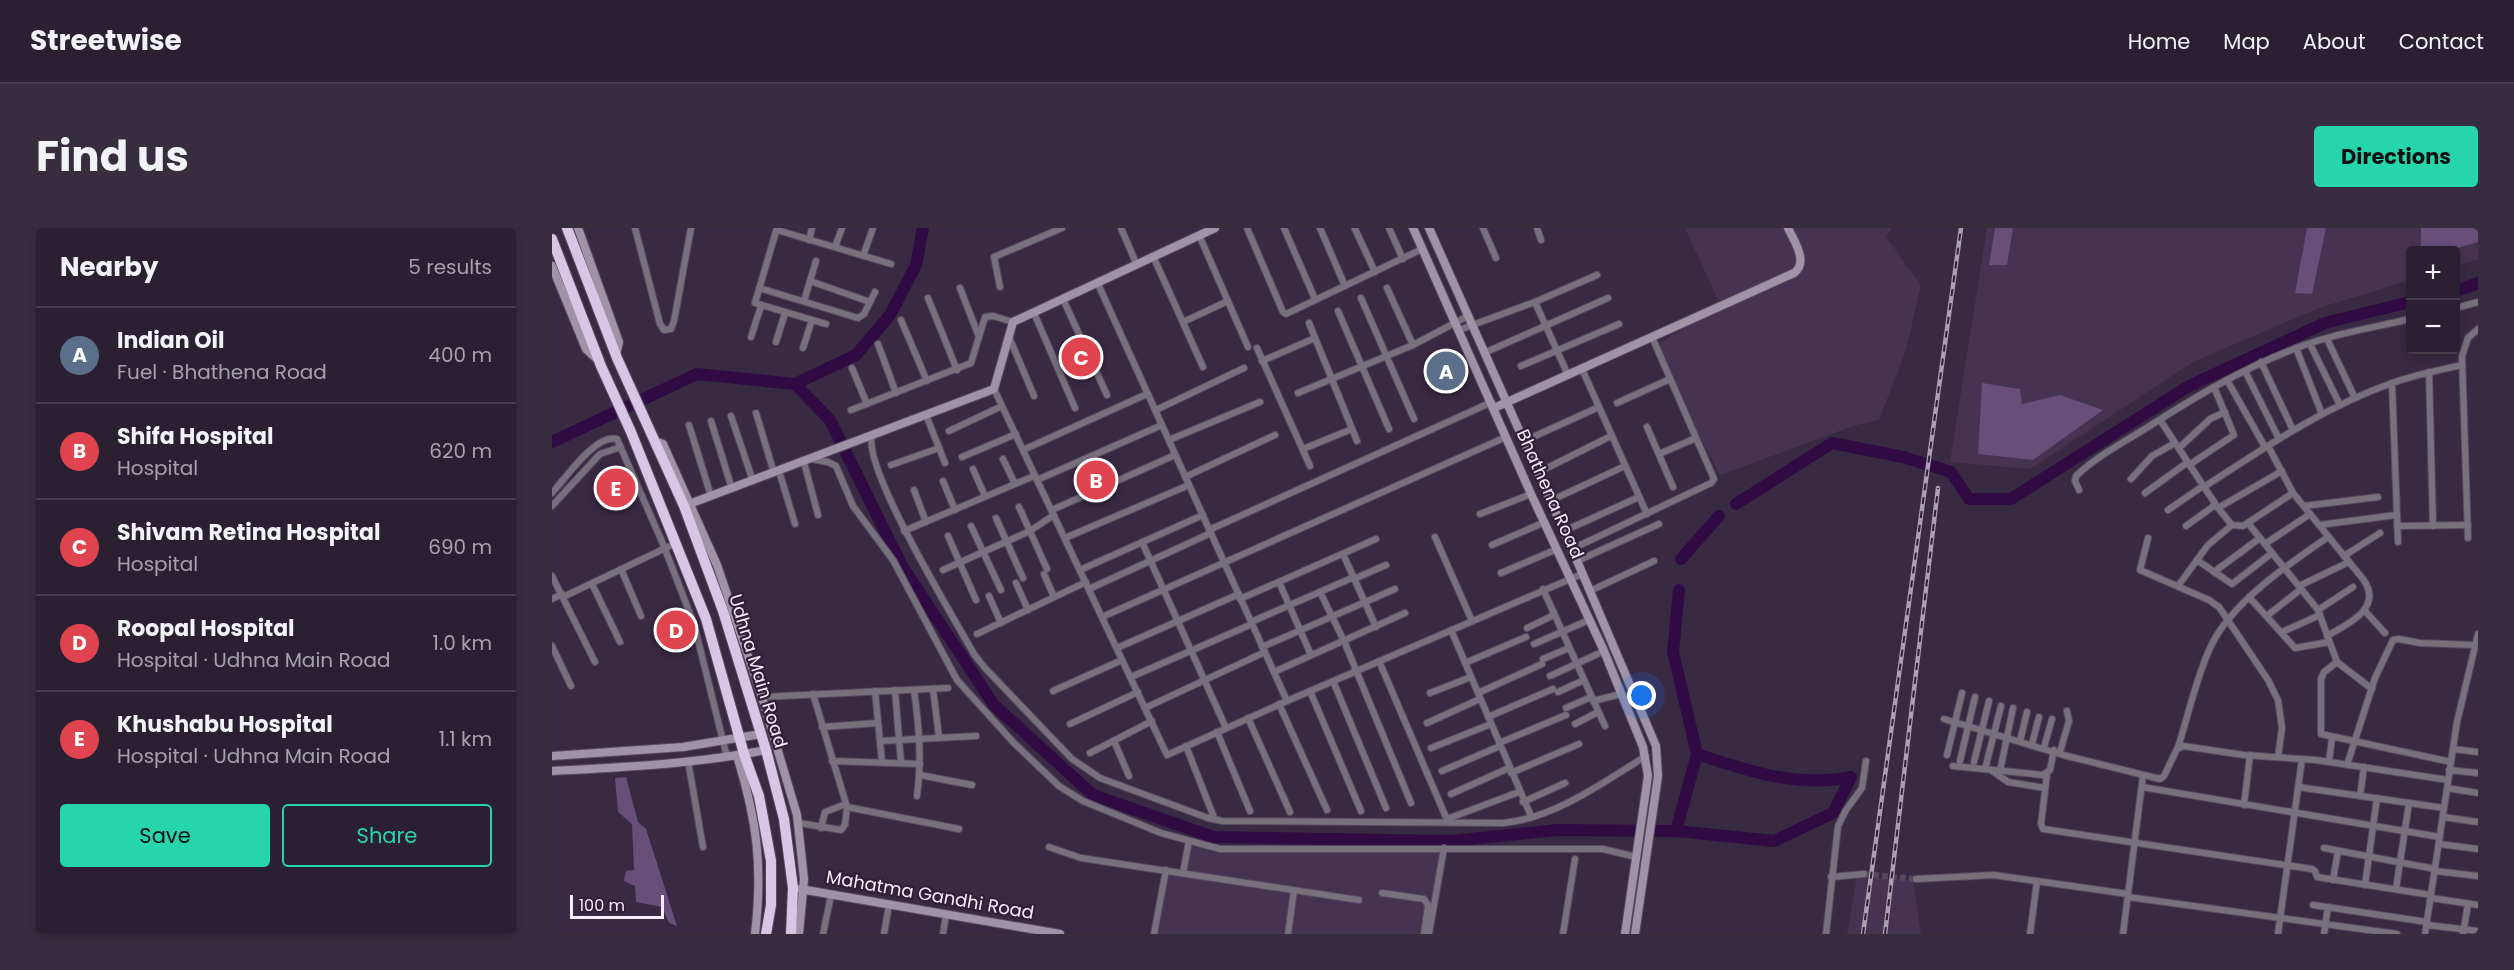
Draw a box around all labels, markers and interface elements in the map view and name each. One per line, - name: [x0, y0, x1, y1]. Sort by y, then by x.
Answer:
- text: Streetwise: [30, 21, 182, 60]
- text: Home: [2128, 27, 2190, 56]
- text: Map: [2223, 27, 2270, 56]
- text: About: [2303, 27, 2366, 56]
- text: Contact: [2399, 27, 2484, 56]
- button: Directions: [2314, 126, 2478, 187]
- text: Find us: [36, 127, 189, 186]
- map controls: [2406, 246, 2460, 354]
- button: +: [2406, 246, 2460, 300]
- text: Nearby: [60, 249, 158, 285]
- text: 5 results: [408, 253, 492, 281]
- button: −: [2406, 300, 2460, 354]
- text: Indian Oil: [117, 325, 224, 356]
- pin: C: [1062, 334, 1100, 380]
- text: A: [72, 341, 87, 369]
- text: 400 m: [428, 341, 492, 369]
- pin: A: [1426, 348, 1466, 394]
- text: Fuel · Bhathena Road: [117, 358, 327, 386]
- text: Shifa Hospital: [117, 421, 274, 452]
- street label: Bhathena Road: [1511, 425, 1590, 562]
- text: B: [73, 437, 86, 465]
- text: 620 m: [429, 437, 492, 465]
- text: Hospital: [117, 454, 198, 482]
- pin: B: [1076, 458, 1116, 502]
- pin: E: [596, 466, 636, 510]
- text: Shivam Retina Hospital: [117, 517, 380, 548]
- text: C: [72, 533, 87, 561]
- text: 690 m: [428, 533, 492, 561]
- text: Hospital: [117, 550, 198, 578]
- street label: Udhna Main Road: [723, 591, 794, 751]
- pin: D: [656, 608, 696, 652]
- text: Roopal Hospital: [117, 613, 295, 644]
- text: D: [72, 629, 87, 657]
- text: 1.0 km: [433, 629, 492, 657]
- text: Hospital · Udhna Main Road: [117, 646, 390, 674]
- your location: [1627, 681, 1656, 710]
- text: Khushabu Hospital: [117, 709, 333, 740]
- text: E: [74, 725, 85, 753]
- text: 1.1 km: [439, 725, 492, 753]
- text: Hospital · Udhna Main Road: [117, 742, 390, 770]
- button: Save: [60, 804, 270, 867]
- button: Share: [282, 804, 492, 867]
- street label: Mahatma Gandhi Road: [824, 864, 1036, 925]
- scale bar: [570, 892, 664, 920]
- text: 100 m: [579, 894, 625, 917]

